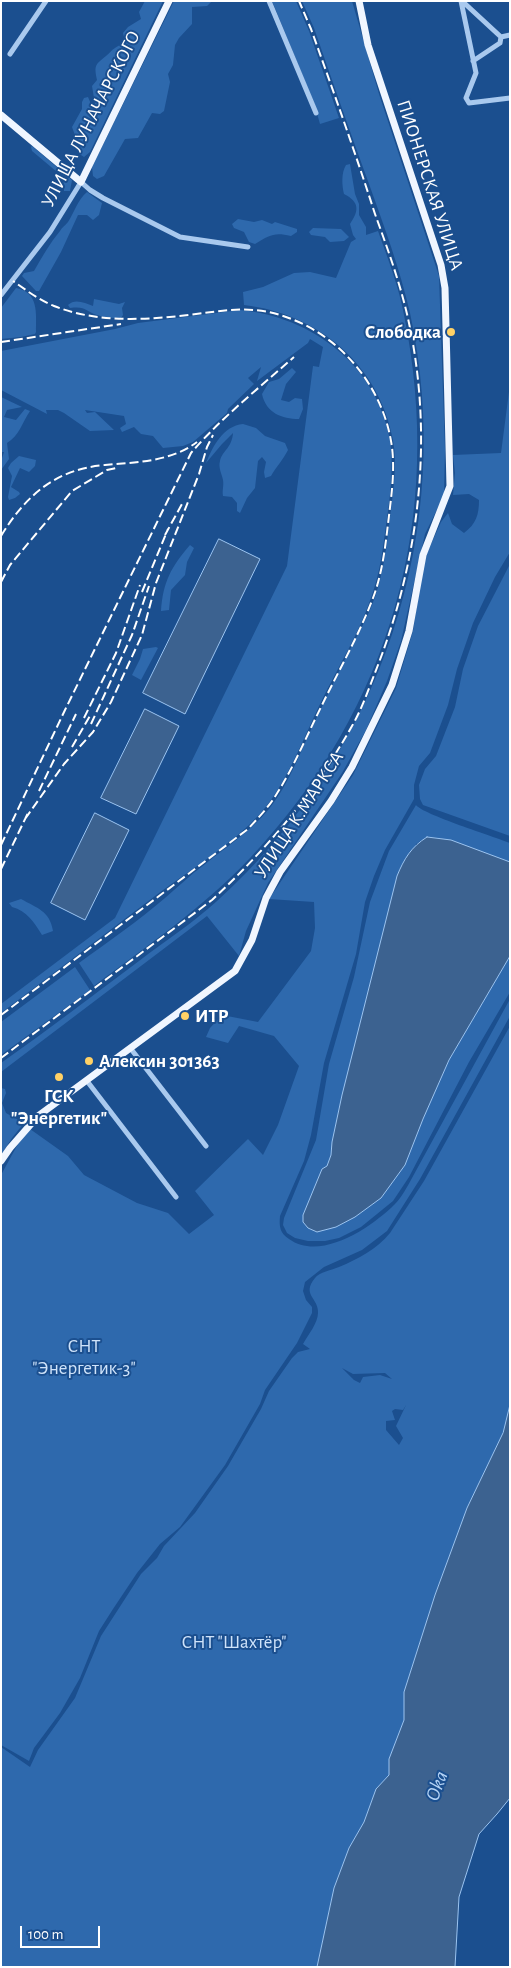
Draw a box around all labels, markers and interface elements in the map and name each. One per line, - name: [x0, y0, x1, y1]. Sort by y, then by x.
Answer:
- street label: УЛИЦА ЛУНАЧАРСКОГО: [37, 27, 145, 211]
- street label: ПИОНЕРСКАЯ УЛИЦА: [392, 97, 468, 273]
- place label: Слободка: [365, 321, 441, 343]
- marker: Слободка: [445, 326, 457, 338]
- street label: УЛИЦА К.МАРКСА: [249, 747, 349, 883]
- place label: ИТР: [195, 1005, 229, 1027]
- marker: ИТР: [179, 1010, 191, 1022]
- place label: Алексин 301363: [99, 1050, 220, 1072]
- marker: Алексин 301363: [83, 1055, 95, 1067]
- marker: ГСК "Энергетик": [53, 1071, 65, 1083]
- place label: ГСК "Энергетик": [11, 1085, 107, 1129]
- park label: СНТ "Энергетик-3": [32, 1335, 136, 1379]
- park label: СНТ "Шахтёр": [181, 1631, 287, 1653]
- water label: Oka: [420, 1768, 454, 1804]
- scale bar: [22, 1916, 102, 1948]
- text: 100 m: [28, 1927, 63, 1942]

